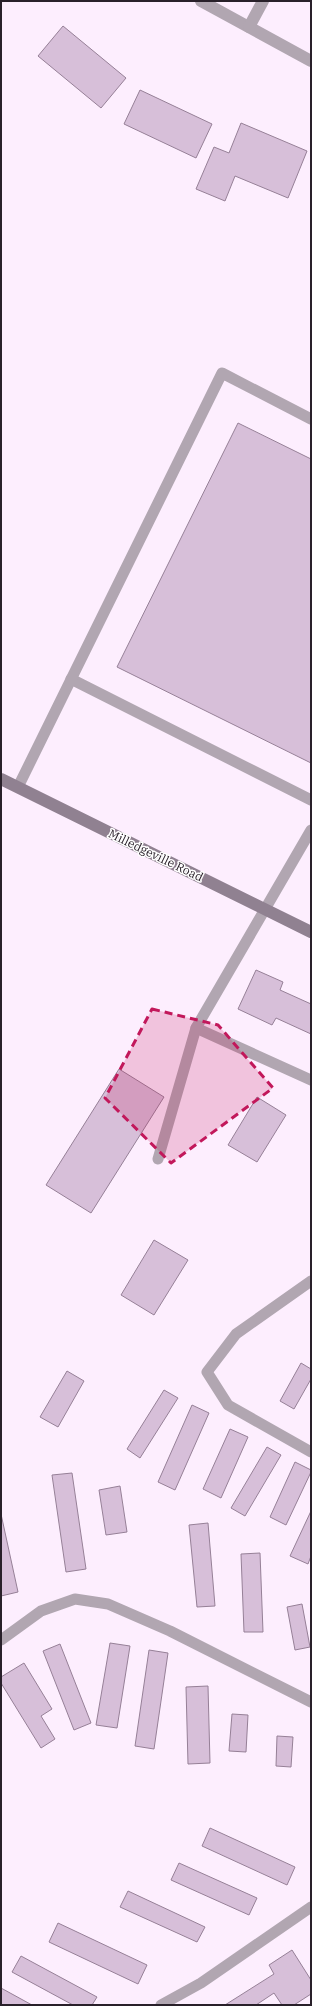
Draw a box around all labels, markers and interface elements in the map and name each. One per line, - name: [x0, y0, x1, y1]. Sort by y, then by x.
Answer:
- street label: Milledgeville Road: [106, 826, 206, 884]

